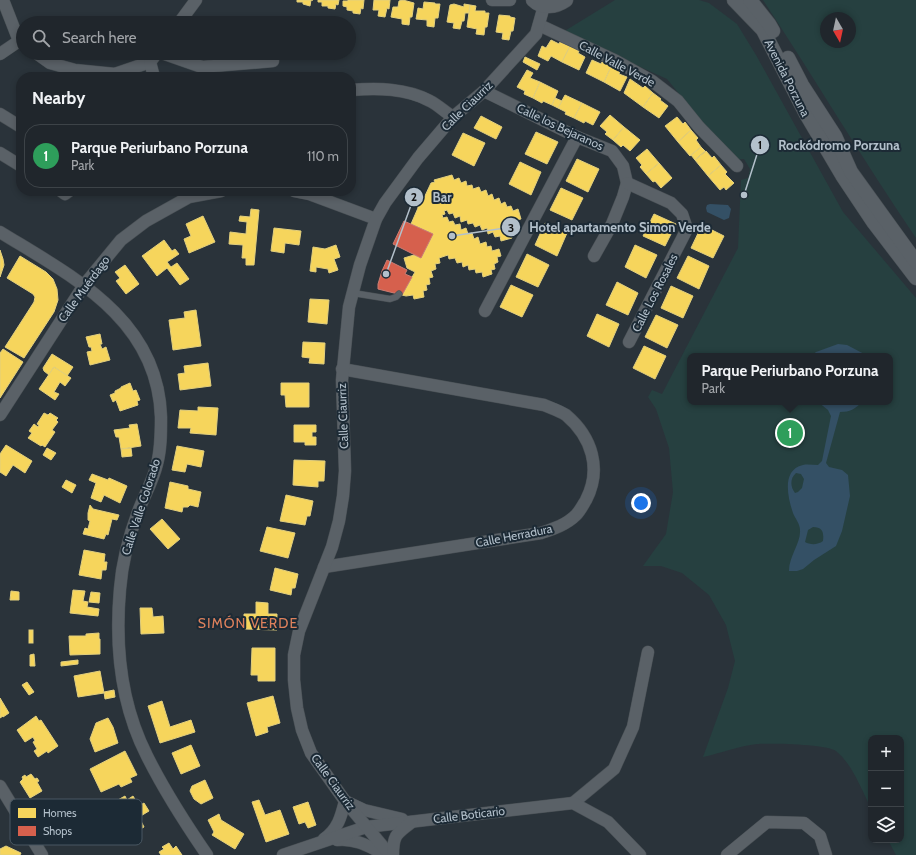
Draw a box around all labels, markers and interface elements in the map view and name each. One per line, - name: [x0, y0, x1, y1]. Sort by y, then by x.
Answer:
- north arrow: [820, 12, 856, 48]
- search box: [16, 16, 356, 60]
- icon: search: [30, 27, 52, 49]
- text: Search here: [62, 29, 137, 47]
- street label: Calle Valle Verde: [577, 37, 658, 90]
- street label: Avenida Porzuna: [762, 37, 813, 119]
- street label: Calle Ciaurriz: [438, 77, 496, 134]
- text: Nearby: [32, 88, 85, 108]
- street label: Calle los Bejaranos: [514, 100, 606, 153]
- callout: Rockódromo Porzuna: [750, 133, 908, 158]
- text: 1: [758, 137, 762, 152]
- text: Rockódromo Porzuna: [778, 137, 900, 153]
- text: Parque Periurbano Porzuna: [71, 139, 248, 157]
- text: 1: [44, 148, 48, 164]
- text: 110 m: [307, 148, 339, 164]
- text: Park: [71, 157, 94, 173]
- callout: Bar: [404, 185, 459, 210]
- text: 2: [411, 189, 417, 204]
- text: Bar: [433, 189, 452, 205]
- callout: Hotel apartamento Simon Verde: [501, 215, 719, 240]
- text: Hotel apartamento Simon Verde: [529, 219, 711, 235]
- text: 3: [508, 220, 514, 235]
- street label: Calle Los Rosales: [628, 251, 681, 334]
- street label: Calle Muérdago: [55, 252, 113, 325]
- popup: [687, 353, 893, 405]
- text: Parque Periurbano Porzuna: [702, 362, 878, 380]
- text: Park: [702, 380, 725, 396]
- street label: Calle Ciaurriz: [334, 383, 351, 449]
- pin: 1: [777, 418, 803, 448]
- street label: Calle Valle Colorado: [118, 456, 163, 557]
- your location: [631, 493, 651, 513]
- street label: Calle Herradura: [474, 521, 554, 550]
- district label: SIMÓN VERDE: [198, 614, 298, 632]
- map controls: [868, 735, 904, 843]
- button: +: [868, 735, 904, 771]
- street label: Calle Ciaurriz: [308, 751, 359, 813]
- button: −: [868, 771, 904, 807]
- legend: [10, 799, 142, 845]
- street label: Calle Boticario: [432, 803, 506, 826]
- text: Homes: [43, 806, 77, 820]
- button: layers: [868, 807, 904, 843]
- text: Shops: [43, 824, 72, 838]

